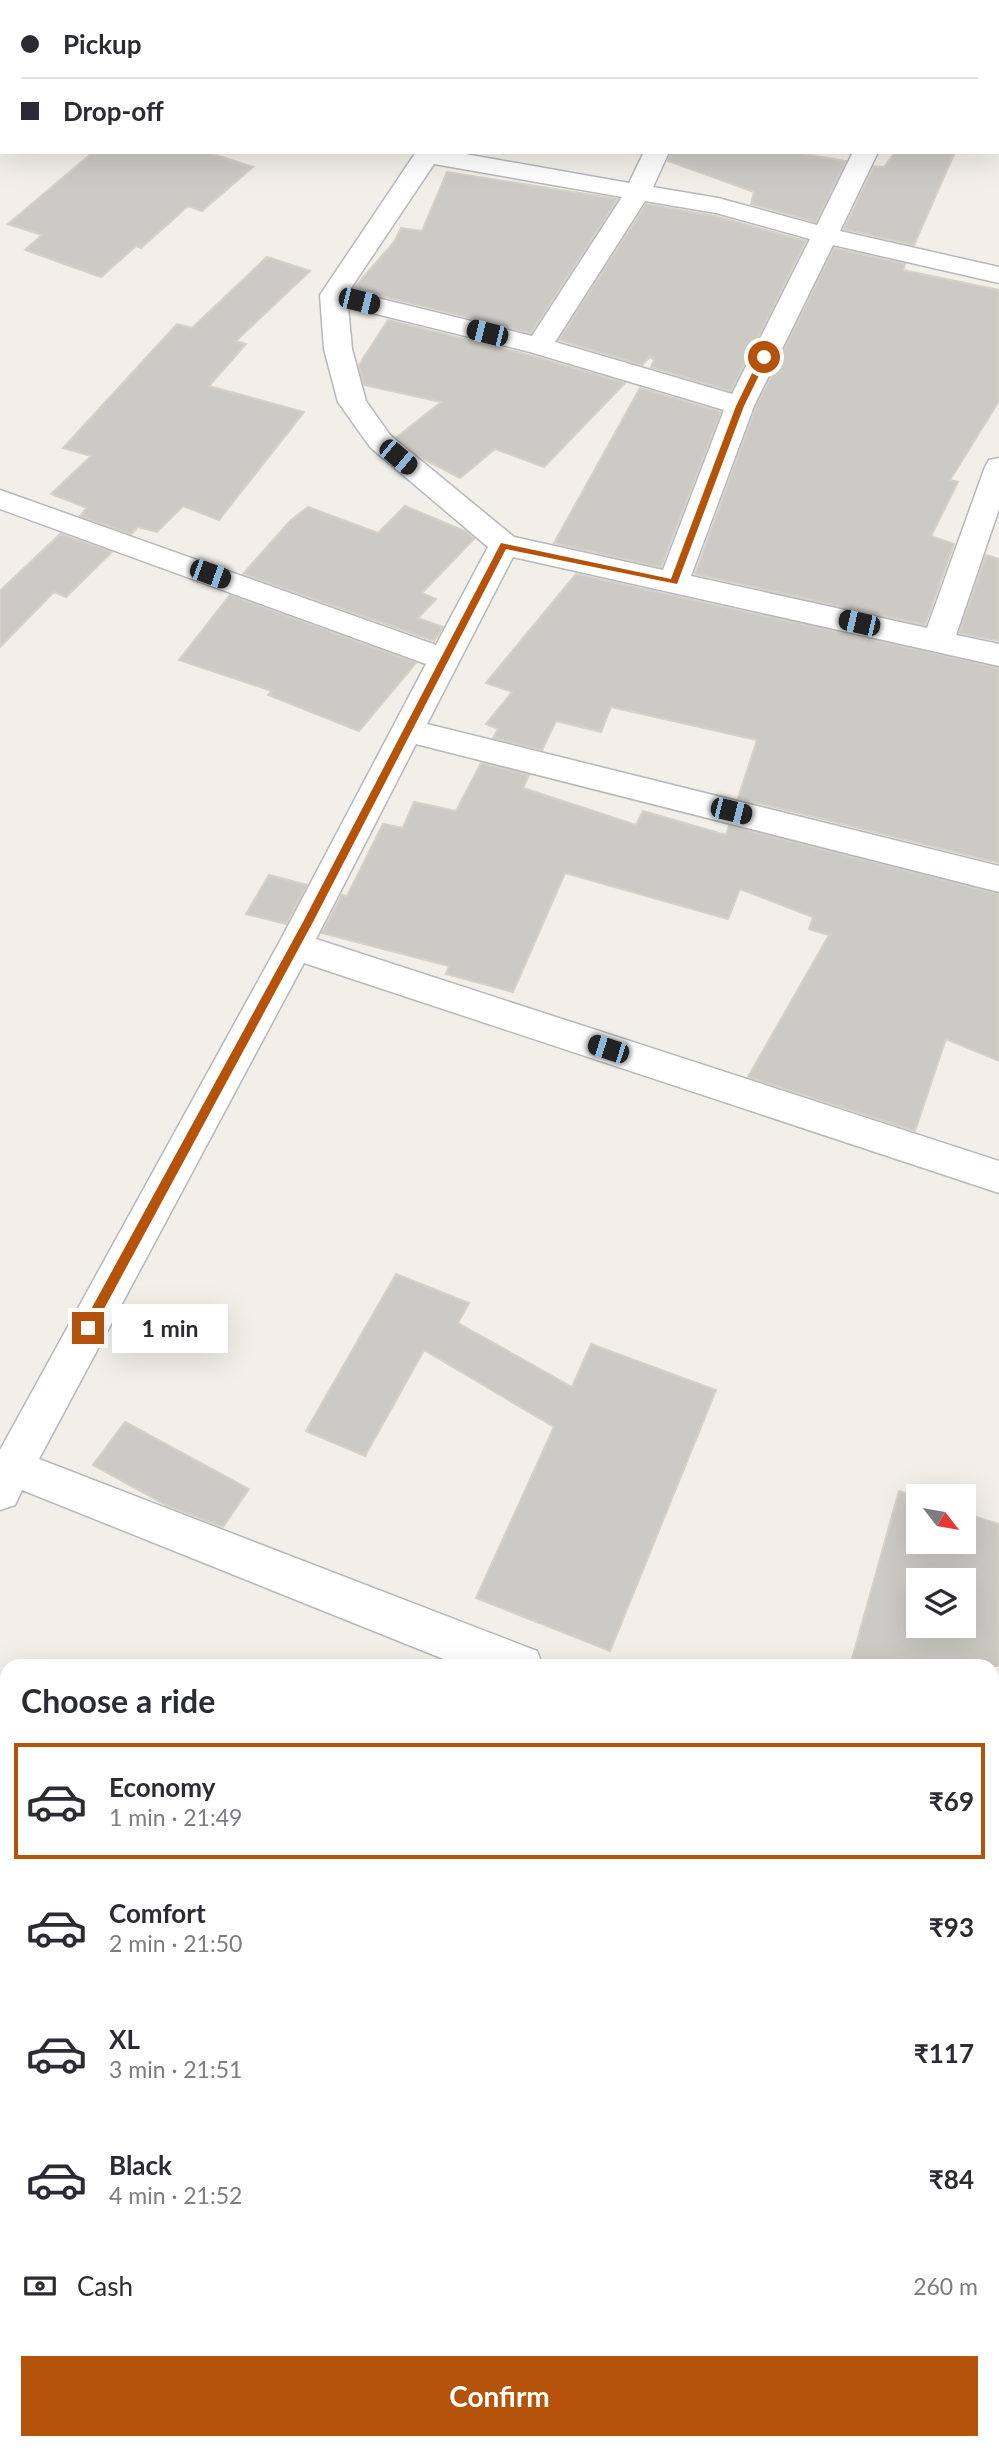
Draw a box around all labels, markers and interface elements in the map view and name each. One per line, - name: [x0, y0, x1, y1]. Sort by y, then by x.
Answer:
- text: Pickup: [63, 28, 142, 60]
- text: Drop-off: [63, 95, 164, 127]
- car: [337, 286, 382, 316]
- car: [465, 318, 510, 348]
- route start: [748, 341, 780, 373]
- car: [376, 435, 421, 479]
- car: [187, 557, 234, 591]
- car: [837, 608, 882, 638]
- car: [709, 796, 754, 826]
- car: [585, 1033, 632, 1065]
- callout: 1 min: [112, 1304, 228, 1352]
- route end: [72, 1312, 104, 1344]
- text: 1 min: [141, 1314, 199, 1342]
- north arrow: [906, 1484, 976, 1554]
- map controls: [906, 1484, 976, 1638]
- button: layers: [906, 1568, 976, 1638]
- text: Choose a ride: [21, 1681, 215, 1720]
- icon: car: [25, 1770, 88, 1833]
- text: Economy: [109, 1771, 215, 1803]
- text: ₹69: [929, 1785, 974, 1817]
- text: 1 min · 21:49: [109, 1803, 242, 1831]
- icon: car: [25, 1896, 88, 1959]
- text: Comfort: [109, 1897, 206, 1929]
- text: ₹93: [929, 1911, 974, 1943]
- text: 2 min · 21:50: [109, 1929, 242, 1957]
- icon: car: [25, 2022, 88, 2085]
- text: XL: [109, 2023, 140, 2055]
- text: ₹117: [914, 2037, 974, 2069]
- text: 3 min · 21:51: [109, 2055, 242, 2083]
- icon: car: [25, 2148, 88, 2211]
- text: Black: [109, 2149, 172, 2181]
- text: ₹84: [929, 2163, 974, 2195]
- text: 4 min · 21:52: [109, 2181, 242, 2209]
- icon: cash: [21, 2267, 59, 2305]
- text: Cash: [77, 2270, 133, 2302]
- text: 260 m: [913, 2272, 978, 2300]
- button: Confirm: [21, 2356, 978, 2436]

